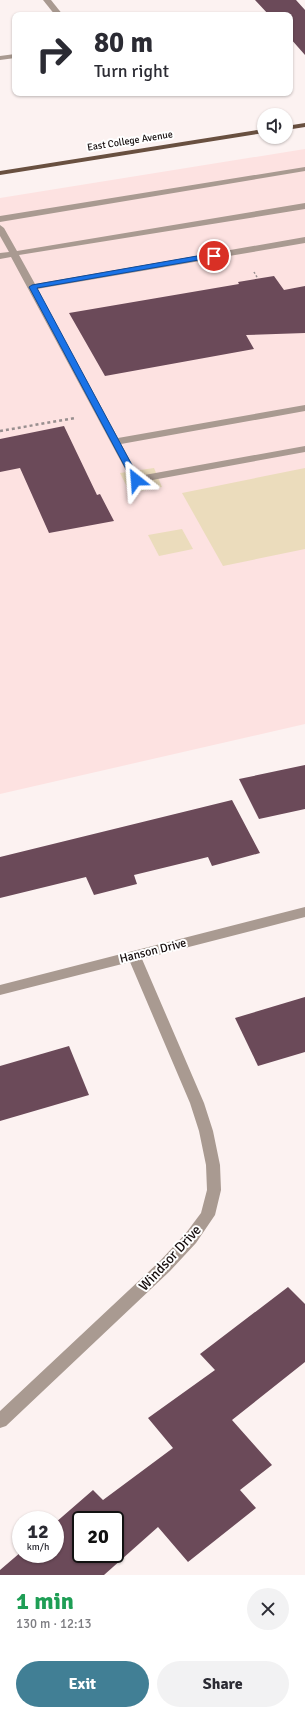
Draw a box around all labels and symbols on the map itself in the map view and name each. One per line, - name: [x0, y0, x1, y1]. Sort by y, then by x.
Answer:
- street label: East College Avenue: [86, 128, 174, 154]
- pin: [197, 239, 231, 273]
- position arrow: [115, 459, 157, 501]
- street label: Hanson Drive: [118, 935, 188, 967]
- street label: Windsor Drive: [135, 1222, 205, 1294]
- speed limit sign: 20: [72, 1511, 124, 1563]

